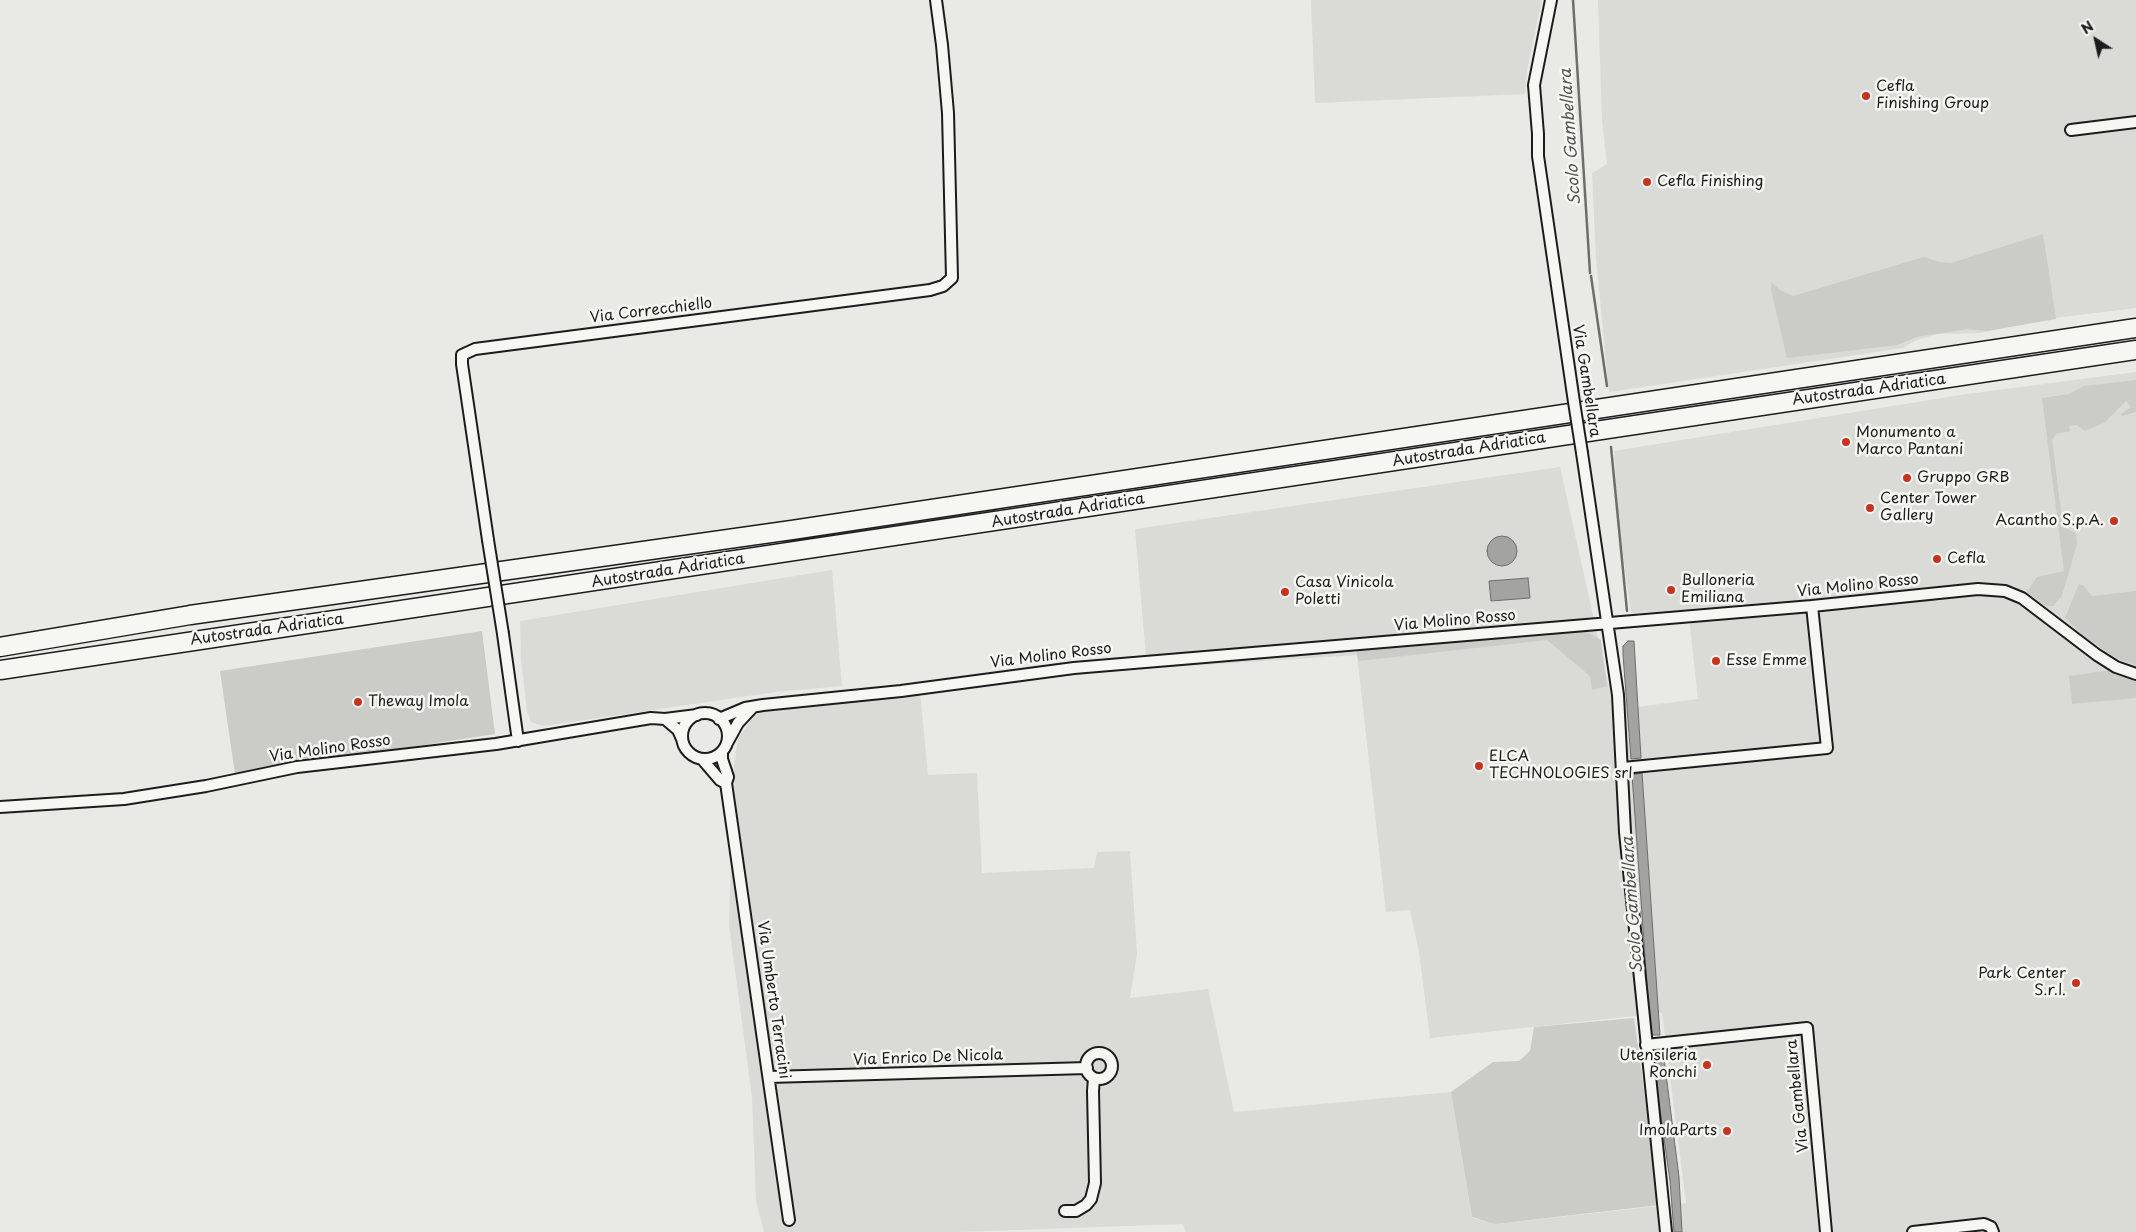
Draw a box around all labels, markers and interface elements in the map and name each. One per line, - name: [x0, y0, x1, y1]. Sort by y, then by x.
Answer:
- north arrow: [2071, 15, 2121, 65]
- text: N: [2077, 16, 2098, 39]
- water label: Scolo Gambellara: [1557, 68, 1585, 206]
- place label: Cefla Finishing Group: [1876, 78, 1989, 113]
- marker: Cefla Finishing Group: [1860, 90, 1872, 102]
- place label: Cefla Finishing: [1657, 173, 1763, 191]
- marker: Cefla Finishing: [1641, 176, 1653, 188]
- street label: Via Correcchiello: [589, 295, 713, 327]
- street label: Via Gambellara: [1568, 324, 1604, 438]
- street label: Autostrada Adriatica: [1791, 370, 1947, 410]
- place label: Monumento a Marco Pantani: [1856, 424, 1963, 459]
- street label: Autostrada Adriatica: [1391, 429, 1547, 471]
- marker: Monumento a Marco Pantani: [1840, 436, 1852, 448]
- place label: Gruppo GRB: [1917, 469, 2009, 487]
- marker: Gruppo GRB: [1901, 472, 1913, 484]
- street label: Autostrada Adriatica: [990, 490, 1146, 532]
- place label: Center Tower Gallery: [1880, 490, 1976, 525]
- marker: Center Tower Gallery: [1864, 502, 1876, 514]
- place label: Acantho S.p.A.: [1995, 512, 2104, 530]
- marker: Acantho S.p.A.: [2108, 515, 2120, 527]
- street label: Autostrada Adriatica: [590, 550, 746, 592]
- place label: Cefla: [1947, 550, 1985, 568]
- marker: Cefla: [1931, 553, 1943, 565]
- street label: Via Molino Rosso: [1796, 571, 1920, 601]
- place label: Bulloneria Emiliana: [1681, 572, 1755, 607]
- place label: Casa Vinicola Poletti: [1295, 574, 1393, 609]
- marker: Bulloneria Emiliana: [1665, 584, 1677, 596]
- marker: Casa Vinicola Poletti: [1279, 586, 1291, 598]
- street label: Via Molino Rosso: [1393, 607, 1517, 635]
- street label: Autostrada Adriatica: [189, 610, 345, 650]
- street label: Via Molino Rosso: [989, 640, 1113, 672]
- place label: Esse Emme: [1726, 652, 1807, 670]
- marker: Esse Emme: [1710, 655, 1722, 667]
- place label: Theway Imola: [368, 693, 468, 711]
- marker: Theway Imola: [352, 696, 364, 708]
- street label: Via Molino Rosso: [268, 732, 392, 766]
- place label: ELCA TECHNOLOGIES srl: [1489, 748, 1633, 783]
- marker: ELCA TECHNOLOGIES srl: [1473, 760, 1485, 772]
- water label: Scolo Gambellara: [1619, 836, 1647, 974]
- street label: Via Umberto Terracini: [753, 920, 793, 1080]
- place label: Park Center S.r.l.: [1978, 965, 2066, 1000]
- marker: Park Center S.r.l.: [2070, 977, 2082, 989]
- street label: Via Gambellara: [1783, 1039, 1813, 1153]
- street label: Via Enrico De Nicola: [853, 1046, 1003, 1070]
- place label: Utensileria Ronchi: [1619, 1047, 1697, 1082]
- marker: Utensileria Ronchi: [1701, 1059, 1713, 1071]
- place label: ImolaParts: [1639, 1122, 1717, 1140]
- marker: ImolaParts: [1721, 1125, 1733, 1137]

